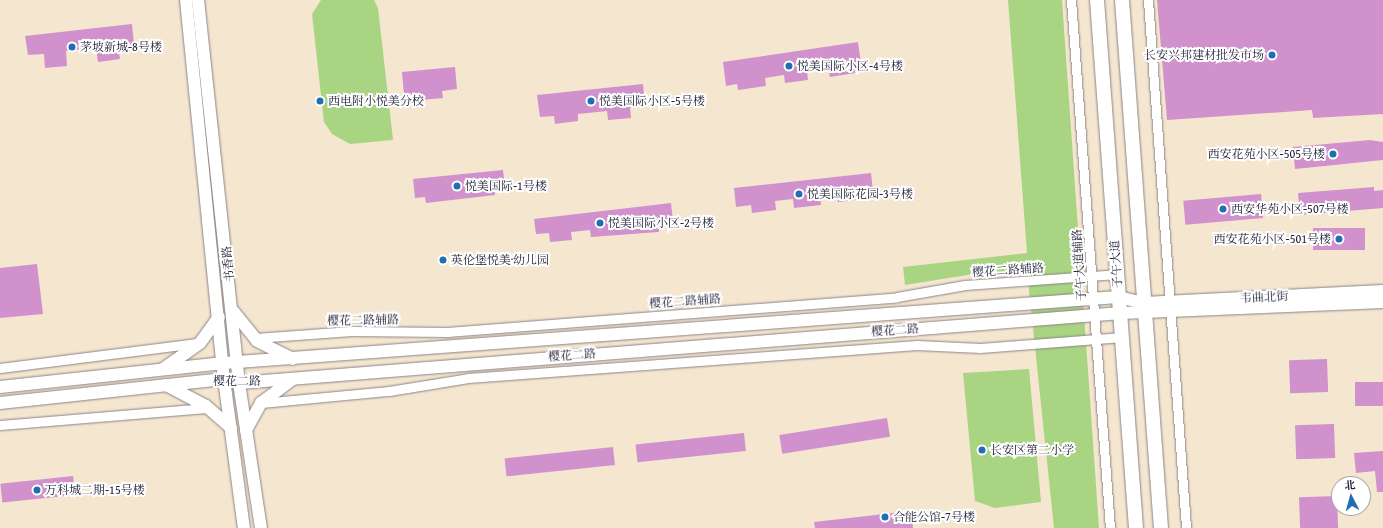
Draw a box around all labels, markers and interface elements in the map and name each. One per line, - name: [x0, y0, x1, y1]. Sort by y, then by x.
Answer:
- place label: 茅坡新城-8号楼: [80, 40, 162, 54]
- marker: 茅坡新城-8号楼: [67, 42, 77, 52]
- place label: 长安兴邦建材批发市场: [1144, 48, 1264, 62]
- marker: 长安兴邦建材批发市场: [1267, 50, 1277, 60]
- place label: 悦美国际小区-4号楼: [797, 59, 903, 73]
- marker: 悦美国际小区-4号楼: [784, 61, 794, 71]
- place label: 西电附小悦美分校: [328, 94, 424, 108]
- place label: 悦美国际小区-5号楼: [599, 94, 705, 108]
- marker: 西电附小悦美分校: [315, 96, 325, 106]
- marker: 悦美国际小区-5号楼: [586, 96, 596, 106]
- place label: 西安花苑小区-505号楼: [1208, 147, 1325, 161]
- marker: 西安花苑小区-505号楼: [1328, 149, 1338, 159]
- place label: 悦美国际-1号楼: [465, 179, 547, 193]
- marker: 悦美国际-1号楼: [452, 181, 462, 191]
- place label: 悦美国际花园-3号楼: [807, 187, 913, 201]
- marker: 悦美国际花园-3号楼: [794, 189, 804, 199]
- place label: 西安华苑小区-507号楼: [1231, 202, 1348, 216]
- marker: 西安华苑小区-507号楼: [1218, 204, 1228, 214]
- place label: 悦美国际小区-2号楼: [608, 216, 714, 230]
- marker: 悦美国际小区-2号楼: [595, 218, 605, 228]
- street label: 子午大道辅路: [1069, 229, 1089, 301]
- place label: 西安花苑小区-501号楼: [1214, 232, 1331, 246]
- marker: 西安花苑小区-501号楼: [1334, 234, 1344, 244]
- street label: 子午大道: [1107, 240, 1125, 288]
- street label: 书香路: [219, 245, 237, 283]
- place label: 英伦堡悦美·幼儿园: [451, 253, 549, 267]
- marker: 英伦堡悦美·幼儿园: [438, 255, 448, 265]
- street label: 樱花二路辅路: [972, 260, 1044, 280]
- street label: 韦曲北街: [1240, 289, 1288, 305]
- street label: 樱花二路辅路: [649, 291, 721, 311]
- street label: 樱花二路辅路: [327, 312, 399, 328]
- street label: 樱花二路: [871, 321, 919, 339]
- street label: 樱花二路: [548, 346, 596, 364]
- street label: 樱花二路: [213, 374, 261, 388]
- place label: 长安区第二小学: [990, 443, 1074, 457]
- marker: 长安区第二小学: [977, 445, 987, 455]
- north arrow: [1331, 476, 1371, 516]
- text: 北: [1344, 477, 1356, 494]
- place label: 万科城二期-15号楼: [45, 483, 145, 497]
- marker: 万科城二期-15号楼: [32, 485, 42, 495]
- place label: 合能公馆-7号楼: [893, 510, 975, 524]
- marker: 合能公馆-7号楼: [880, 512, 890, 522]

